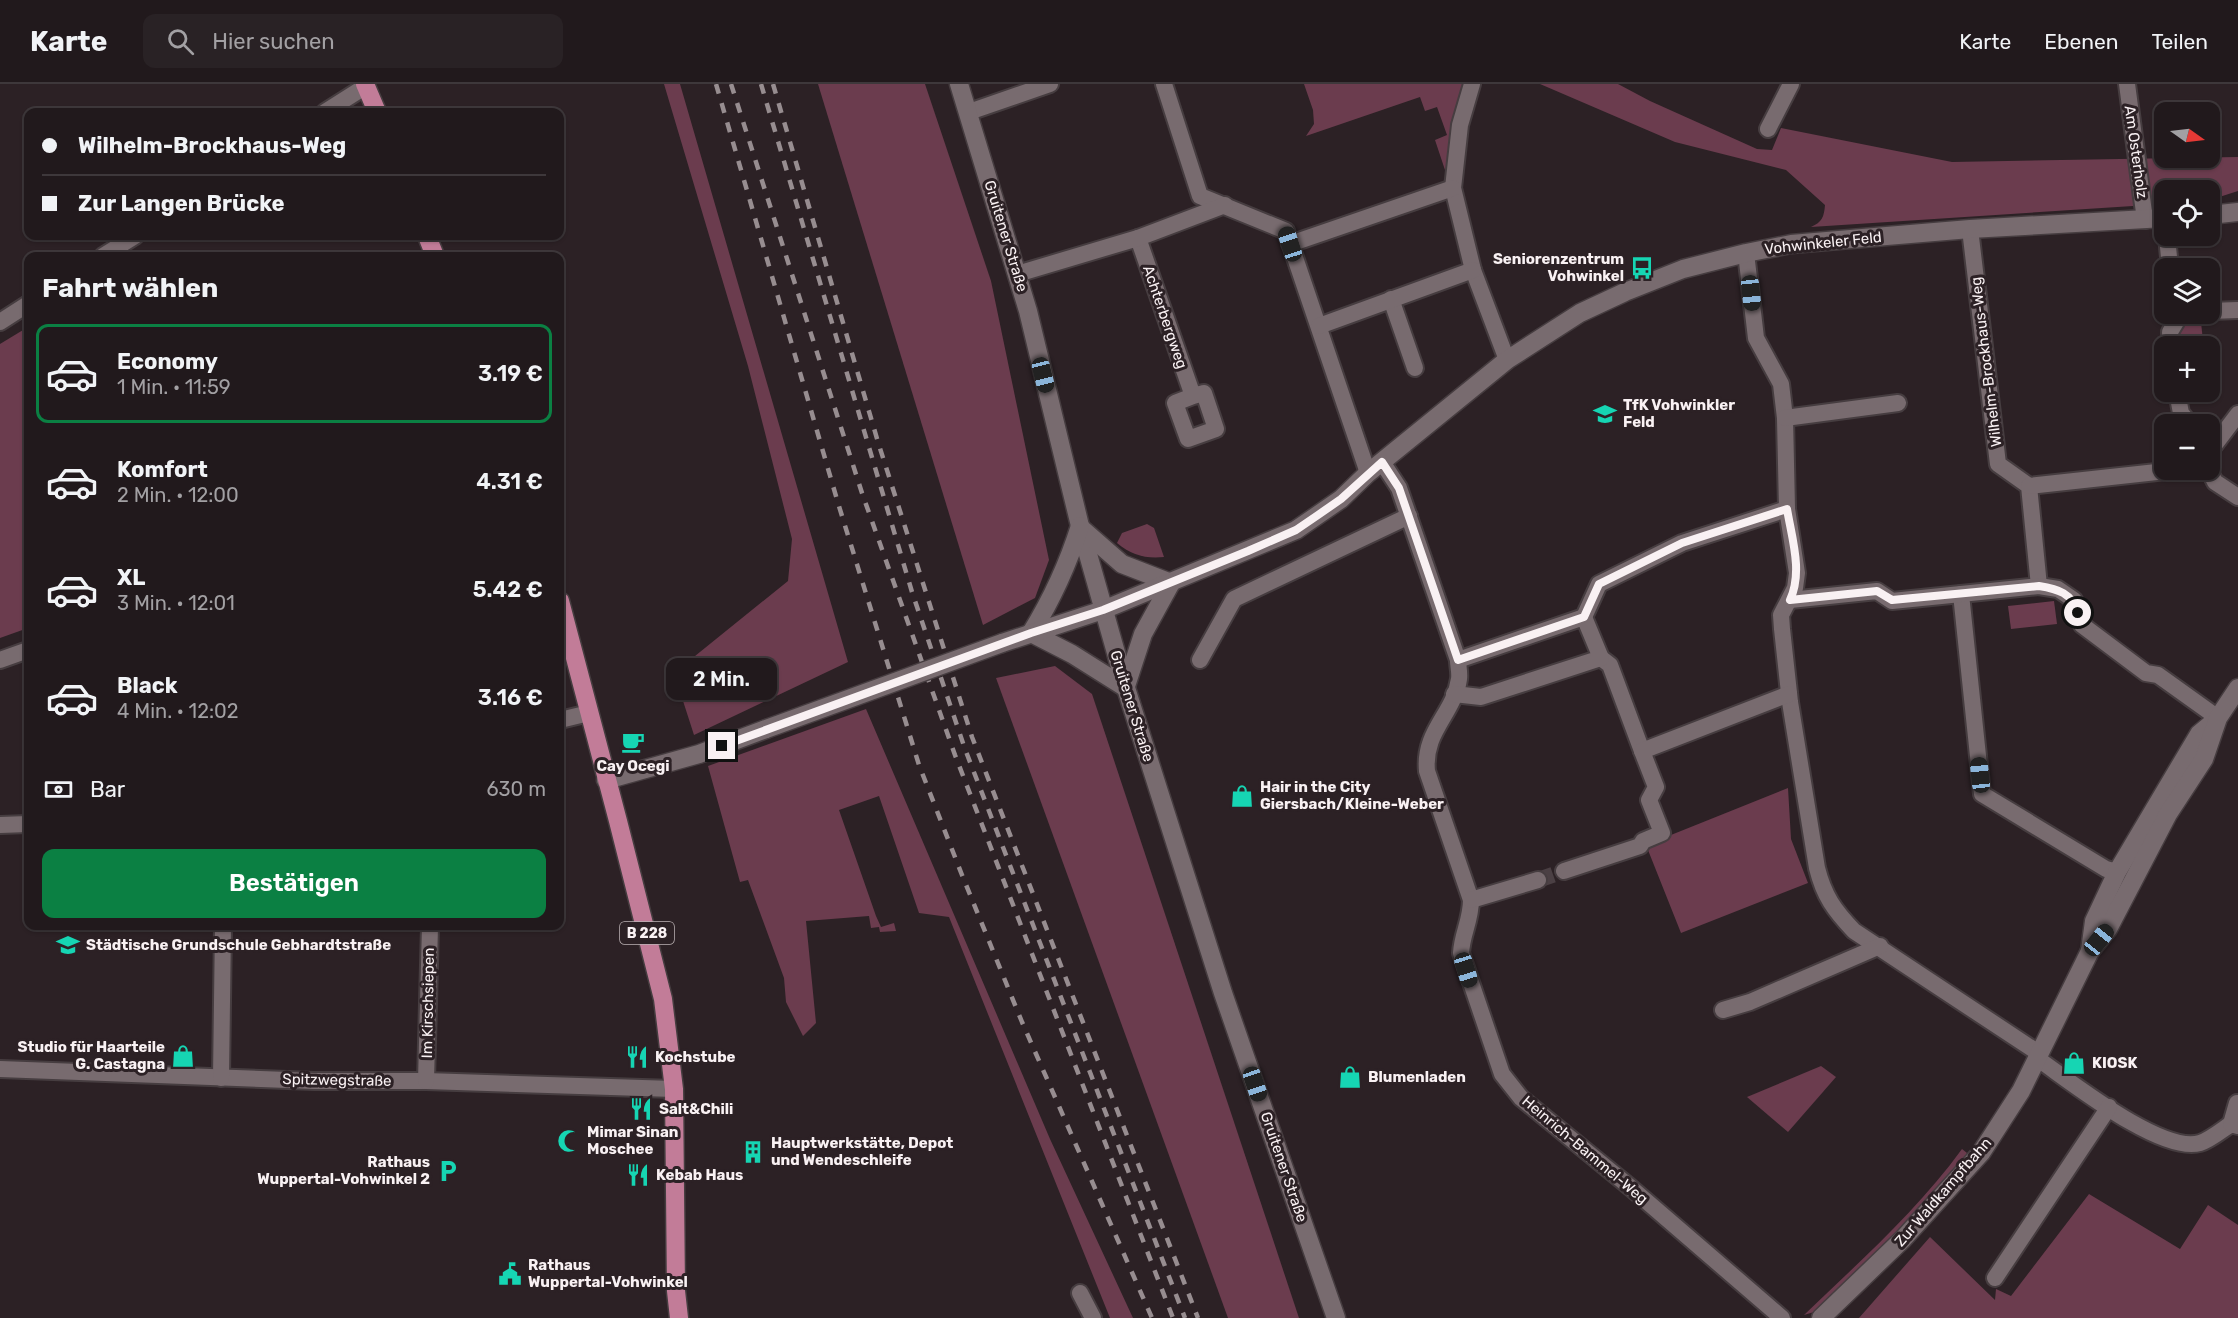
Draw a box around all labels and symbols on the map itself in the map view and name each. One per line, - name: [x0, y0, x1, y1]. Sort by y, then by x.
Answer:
- north arrow: [2154, 102, 2220, 168]
- street label: Am Osterholz: [2121, 104, 2151, 200]
- street label: Gruitener Straße: [980, 178, 1032, 294]
- car: [1276, 224, 1304, 264]
- street label: Vohwinkeler Feld: [1763, 228, 1883, 258]
- place label: Seniorenzentrum Vohwinkel: [1493, 250, 1624, 285]
- bus stop icon: Seniorenzentrum Vohwinkel: [1629, 255, 1655, 281]
- street label: Achterbergweg: [1139, 263, 1191, 371]
- car: [1740, 274, 1762, 312]
- street label: Wilhelm-Brockhaus-Weg: [1967, 276, 2005, 448]
- car: [1030, 355, 1056, 395]
- place label: TfK Vohwinkler Feld: [1623, 396, 1735, 431]
- school or university icon: TfK Vohwinkler Feld: [1592, 401, 1618, 427]
- route start: [2064, 599, 2091, 626]
- street label: Gruitener Straße: [1106, 648, 1158, 764]
- callout: 2 Min.: [666, 659, 777, 701]
- cafe icon: Cay Ocegi: [620, 729, 646, 755]
- route end: [708, 732, 735, 759]
- car: [1969, 756, 1991, 794]
- place label: Cay Ocegi: [596, 757, 670, 775]
- place label: Hair in the City Giersbach/Kleine-Weber: [1260, 778, 1444, 813]
- shop icon: Hair in the City Giersbach/Kleine-Weber: [1229, 783, 1255, 809]
- car: [2081, 920, 2117, 960]
- road number: B 228: [620, 922, 674, 944]
- school or university icon: Städtische Grundschule Gebhardtstraße: [55, 932, 81, 958]
- place label: Städtische Grundschule Gebhardtstraße: [86, 936, 391, 954]
- street label: Im Kirschsiepen: [418, 948, 438, 1058]
- car: [1452, 950, 1480, 990]
- place label: Studio für Haarteile G. Castagna: [18, 1038, 165, 1073]
- shop icon: Studio für Haarteile G. Castagna: [170, 1043, 196, 1069]
- restaurant icon: Kochstube: [624, 1044, 650, 1070]
- place label: Kochstube: [655, 1048, 736, 1066]
- shop icon: KIOSK: [2061, 1050, 2087, 1076]
- place label: KIOSK: [2092, 1054, 2137, 1072]
- car: [1241, 1064, 1269, 1104]
- shop icon: Blumenladen: [1337, 1064, 1363, 1090]
- place label: Blumenladen: [1368, 1068, 1466, 1086]
- street label: Spitzwegstraße: [282, 1070, 392, 1090]
- street label: Heinrich-Bammel-Weg: [1518, 1092, 1652, 1208]
- restaurant icon: Salt&Chili: [628, 1096, 654, 1122]
- place label: Salt&Chili: [659, 1100, 733, 1118]
- street label: Gruitener Straße: [1257, 1109, 1311, 1225]
- place label: Mimar Sinan Moschee: [587, 1123, 678, 1158]
- mosque icon: Mimar Sinan Moschee: [556, 1128, 582, 1154]
- place label: Hauptwerkstätte, Depot und Wendeschleife: [771, 1134, 953, 1169]
- street label: Zur Waldkampfbahn: [1891, 1134, 1995, 1250]
- building icon: Hauptwerkstätte, Depot und Wendeschleife: [740, 1139, 766, 1165]
- place label: Rathaus Wuppertal-Vohwinkel 2: [257, 1153, 430, 1188]
- parking icon: Rathaus Wuppertal-Vohwinkel 2: [435, 1158, 461, 1184]
- restaurant icon: Kebab Haus: [625, 1162, 651, 1188]
- place label: Kebab Haus: [656, 1166, 743, 1184]
- place label: Rathaus Wuppertal-Vohwinkel: [528, 1256, 688, 1291]
- public building icon: Rathaus Wuppertal-Vohwinkel: [497, 1261, 523, 1287]

